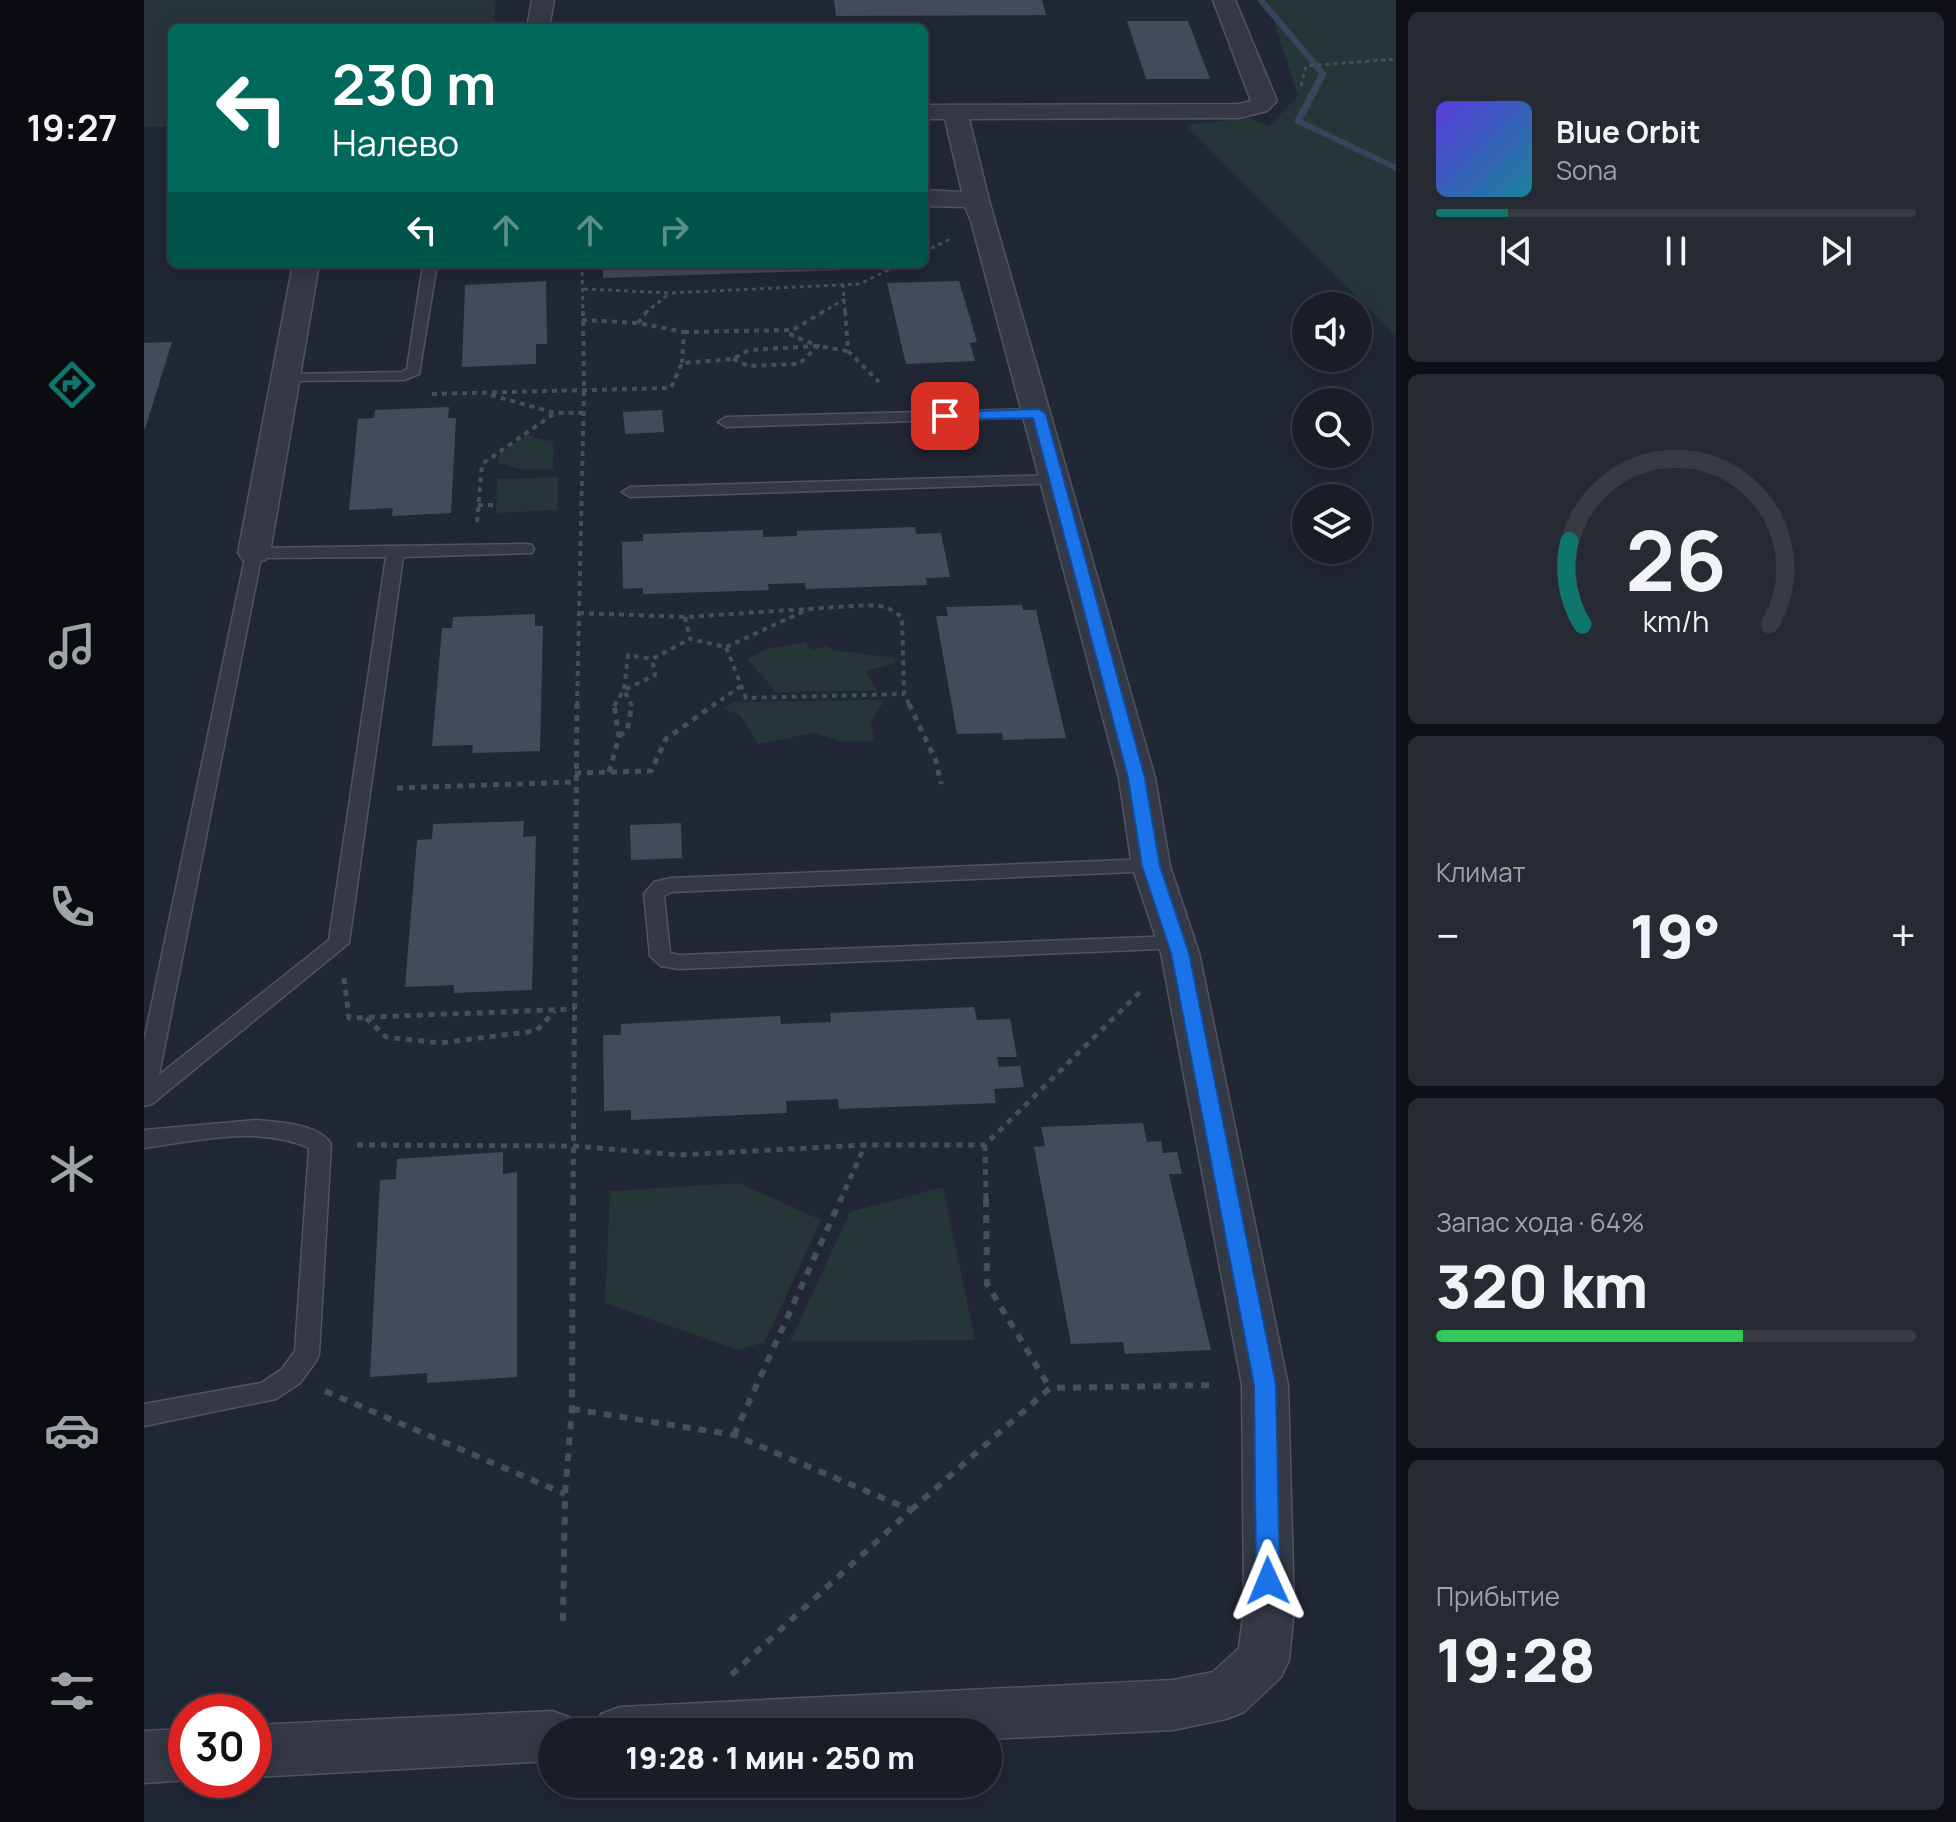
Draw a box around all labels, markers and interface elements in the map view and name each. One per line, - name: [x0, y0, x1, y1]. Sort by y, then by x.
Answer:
- text: 230 m: [332, 45, 496, 122]
- icon: left: [200, 56, 304, 160]
- text: 19:27: [26, 103, 118, 152]
- text: Blue Orbit: [1556, 111, 1701, 152]
- text: Налево: [332, 118, 459, 167]
- text: Sona: [1556, 152, 1617, 188]
- icon: left: [400, 208, 444, 252]
- icon: ahead: [484, 208, 528, 252]
- icon: ahead: [568, 208, 612, 252]
- icon: right: [652, 208, 696, 252]
- icon: previous: [1494, 229, 1538, 273]
- icon: pause: [1654, 229, 1698, 273]
- icon: next: [1814, 229, 1858, 273]
- map controls: [1292, 292, 1372, 564]
- button: sound: [1292, 292, 1372, 372]
- icon: directions: [44, 357, 100, 413]
- pin: [911, 382, 979, 450]
- button: search: [1292, 388, 1372, 468]
- icon: arrive: [923, 394, 967, 438]
- button: layers: [1292, 484, 1372, 564]
- text: 26: [1625, 502, 1727, 616]
- text: km/h: [1643, 602, 1709, 641]
- icon: music: [44, 618, 100, 674]
- text: Климат: [1436, 854, 1526, 890]
- icon: phone: [44, 879, 100, 935]
- text: 19°: [1629, 894, 1721, 976]
- text: −: [1436, 905, 1460, 965]
- text: +: [1891, 905, 1916, 965]
- icon: climate: [44, 1141, 100, 1197]
- text: Запас хода · 64%: [1436, 1204, 1645, 1240]
- text: 320 km: [1436, 1244, 1648, 1326]
- icon: car: [44, 1402, 100, 1458]
- position arrow: [1226, 1539, 1310, 1623]
- text: Прибытие: [1436, 1578, 1560, 1614]
- text: 19:28: [1436, 1618, 1596, 1700]
- icon: filters: [44, 1663, 100, 1719]
- speed limit sign: 30: [168, 1694, 272, 1798]
- text: 19:28 · 1 мин · 250 m: [625, 1737, 915, 1778]

